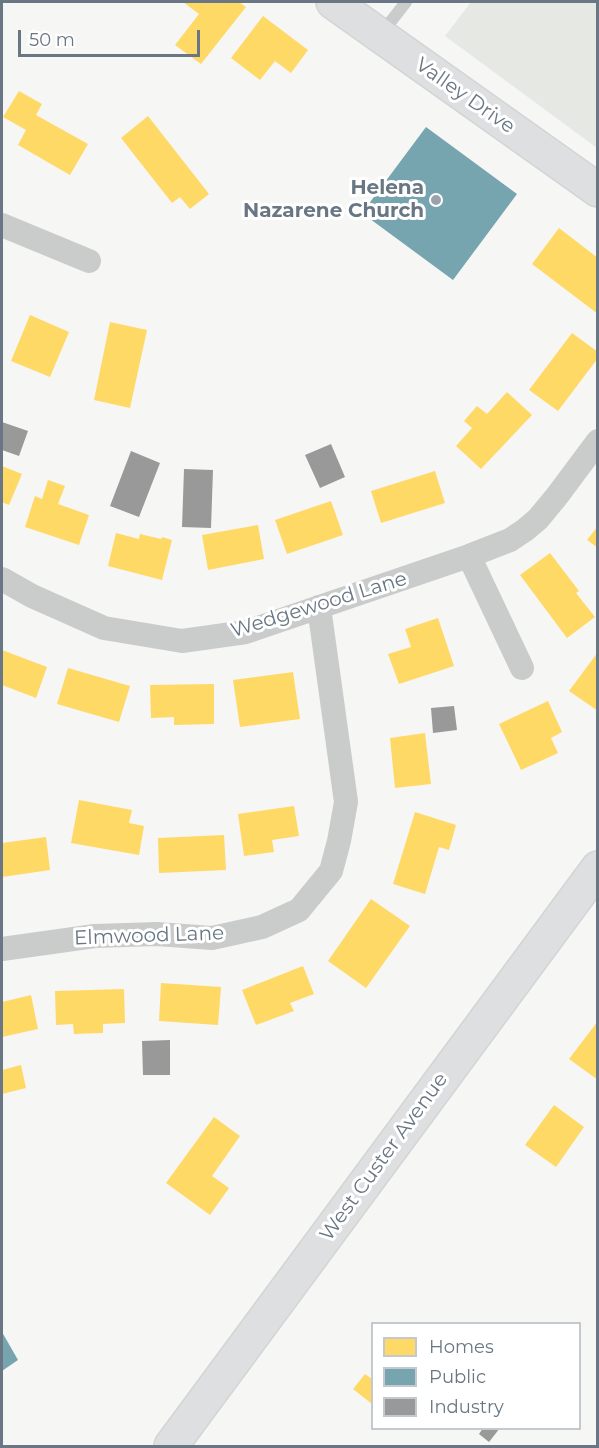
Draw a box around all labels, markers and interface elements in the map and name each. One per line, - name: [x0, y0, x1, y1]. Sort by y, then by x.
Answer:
- scale bar: [21, 18, 202, 56]
- text: 50 m: [29, 29, 75, 51]
- street label: Valley Drive: [411, 53, 519, 139]
- place label: Helena Nazarene Church: [243, 176, 424, 223]
- marker: Helena Nazarene Church: [429, 193, 443, 207]
- street label: Wedgewood Lane: [228, 567, 410, 643]
- street label: Elmwood Lane: [74, 921, 224, 951]
- street label: West Custer Avenue: [315, 1068, 453, 1246]
- legend: [371, 1322, 581, 1430]
- text: Homes: [429, 1336, 494, 1358]
- text: Public: [429, 1366, 486, 1388]
- text: Industry: [429, 1396, 504, 1418]

